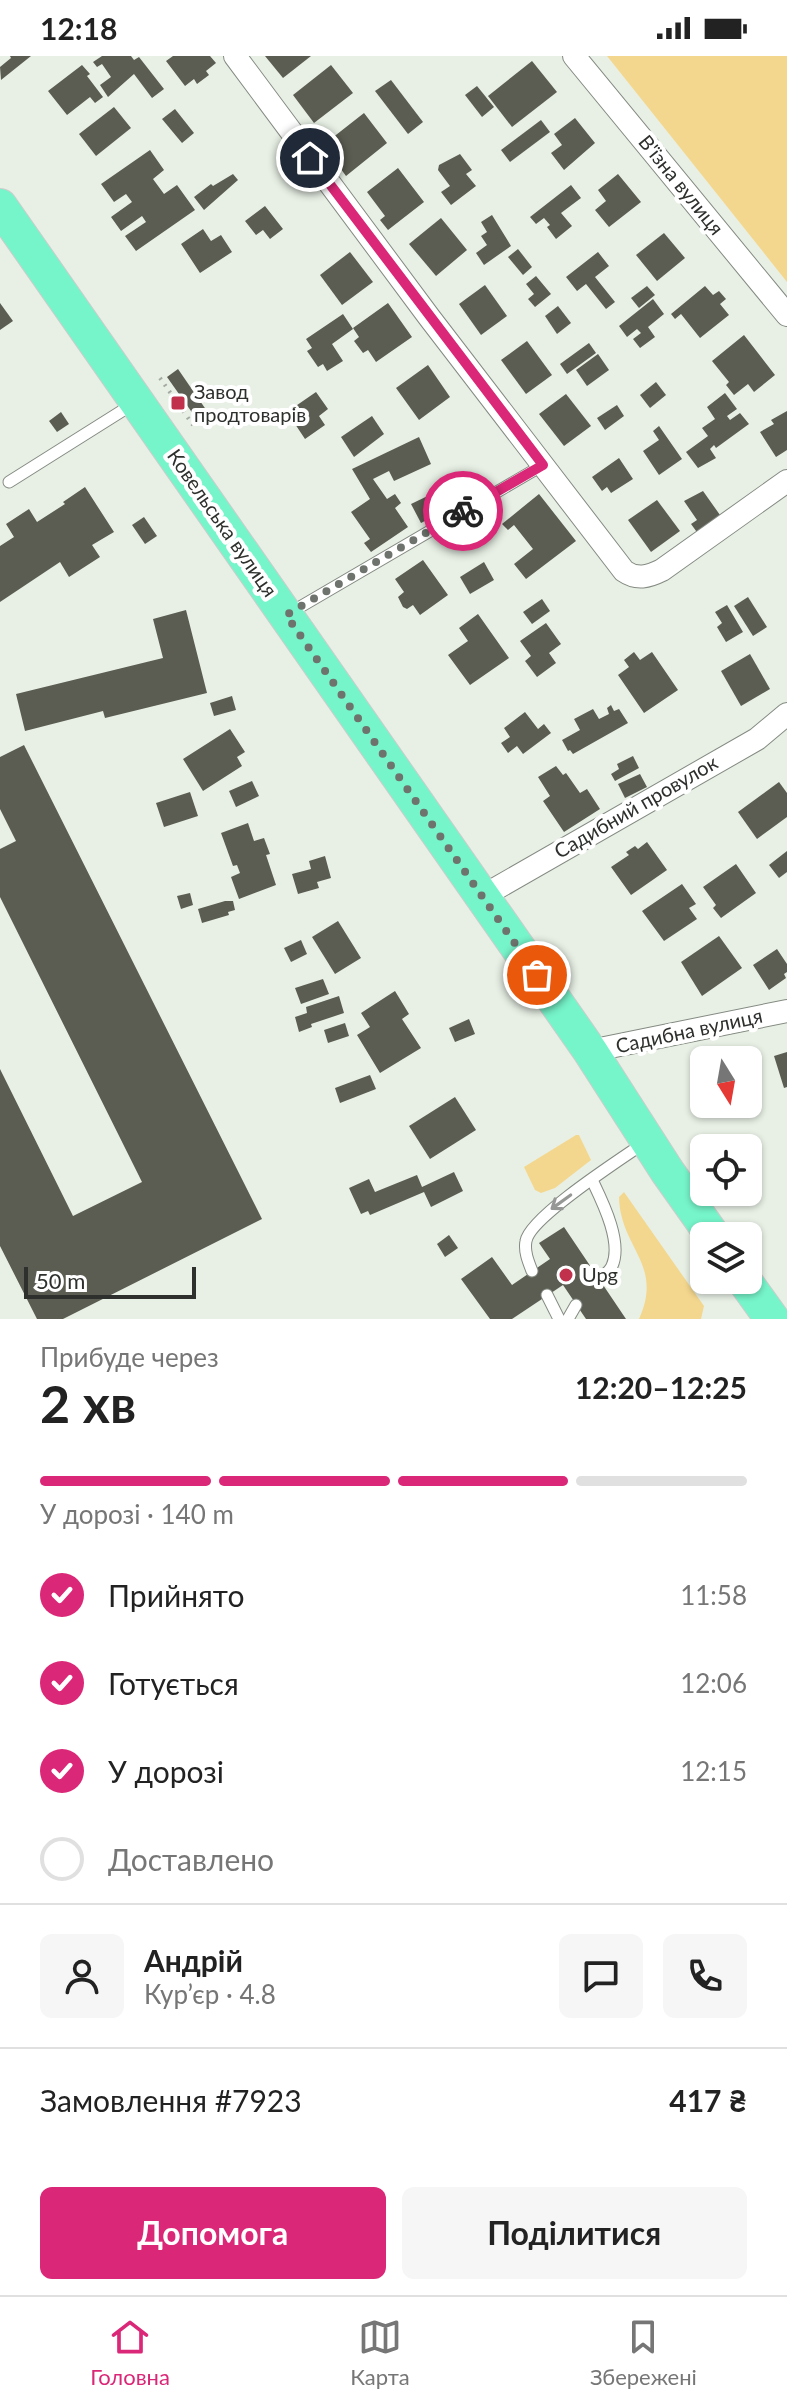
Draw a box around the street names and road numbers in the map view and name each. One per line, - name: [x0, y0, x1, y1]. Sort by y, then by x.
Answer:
- street label: В'їзна вулиця: [634, 130, 729, 239]
- street label: Ковельська вулиця: [163, 444, 283, 601]
- street label: Садибний провулок: [550, 749, 722, 863]
- street label: Садибна вулиця: [613, 1003, 764, 1057]

